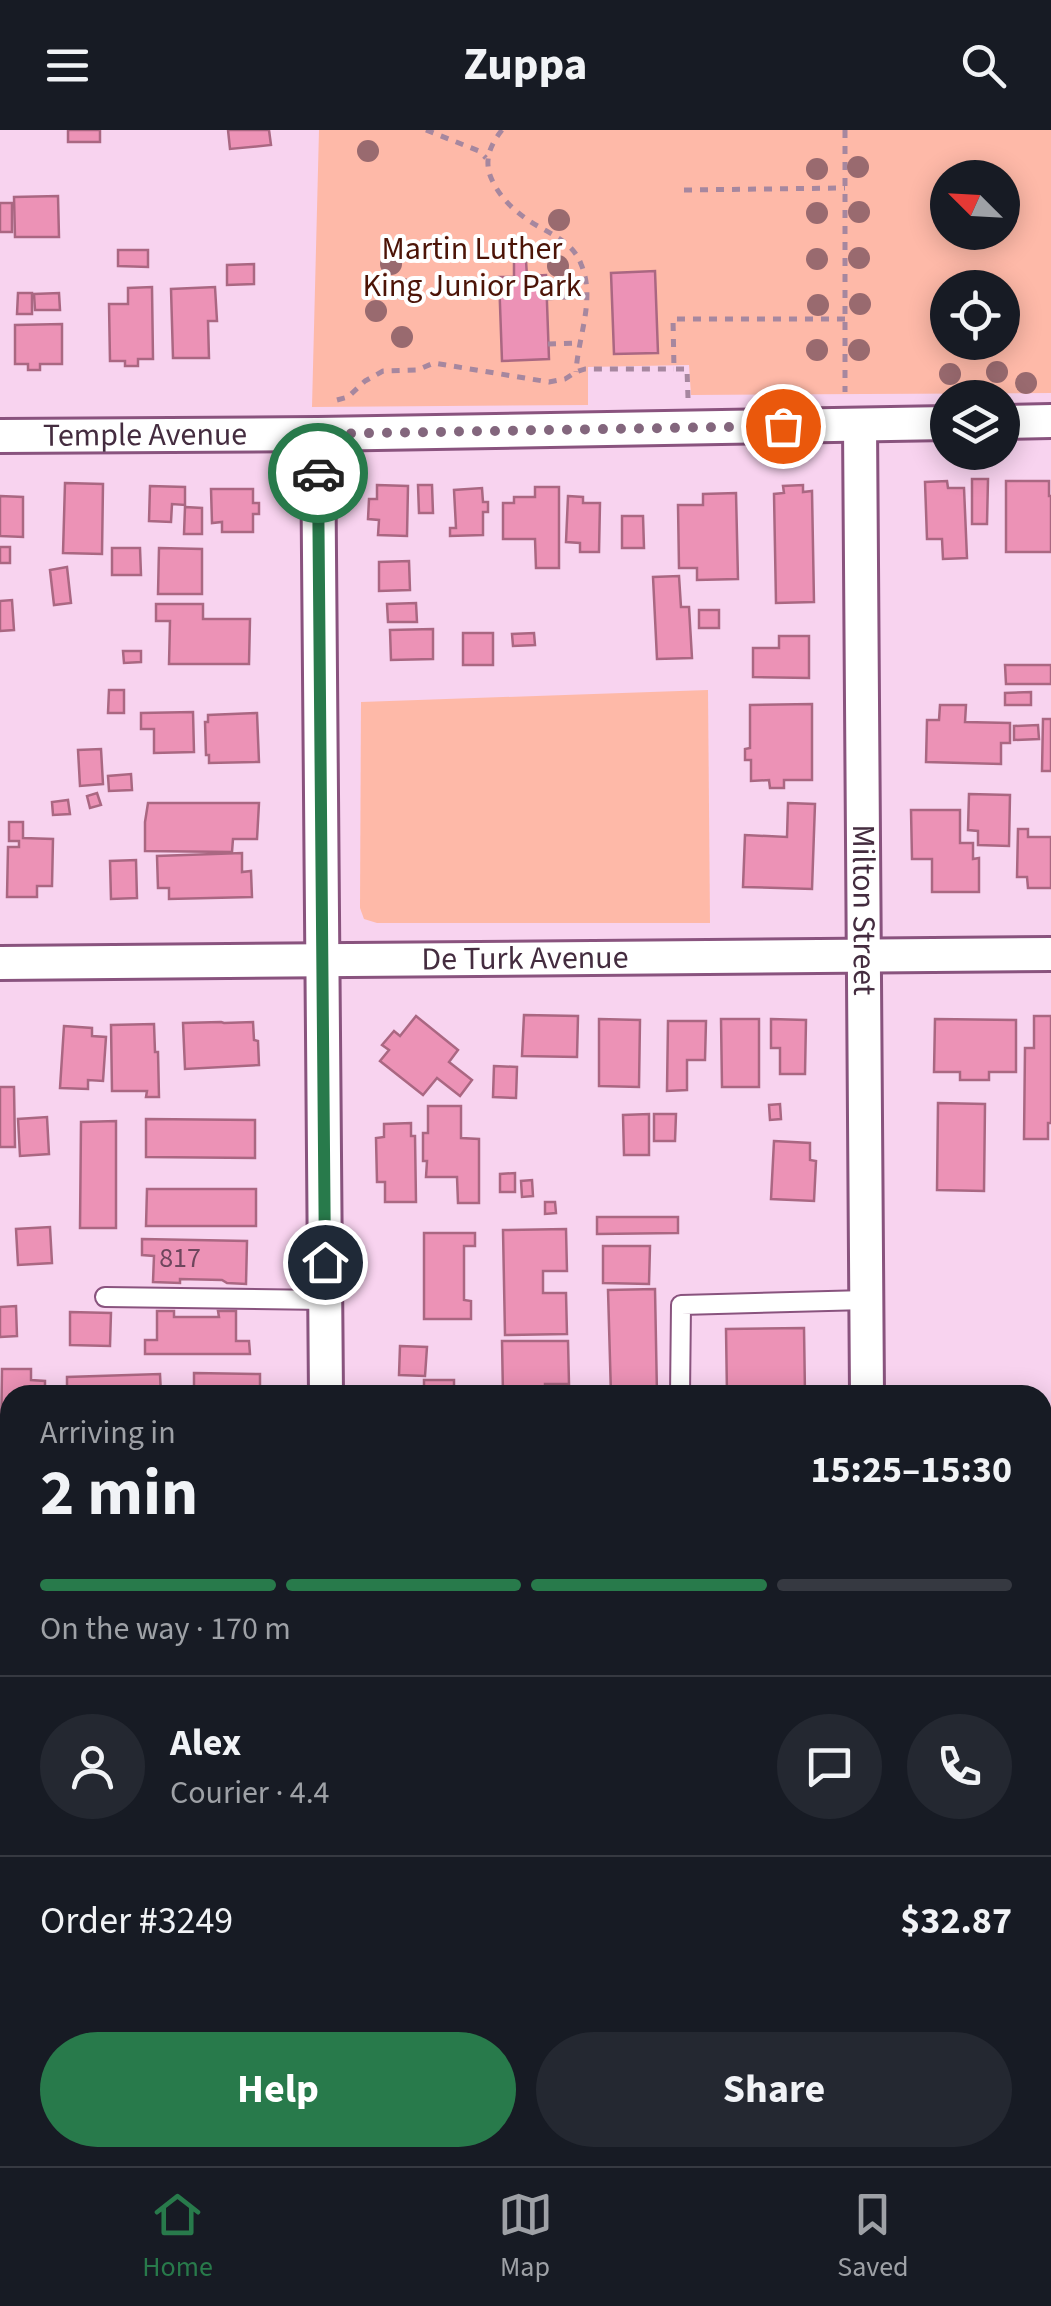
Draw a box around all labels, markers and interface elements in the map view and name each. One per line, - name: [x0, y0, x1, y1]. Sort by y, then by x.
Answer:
- text: Zuppa: [463, 33, 588, 97]
- icon: menu: [40, 38, 95, 93]
- icon: search: [956, 38, 1011, 93]
- north arrow: [930, 160, 1020, 250]
- map controls: [930, 160, 1020, 470]
- park label: Martin Luther King Junior Park: [362, 226, 582, 309]
- button: locate: [930, 270, 1020, 360]
- button: layers: [930, 380, 1020, 470]
- pin: [741, 384, 826, 469]
- icon: bag: [756, 399, 811, 454]
- street label: Temple Avenue: [43, 411, 247, 459]
- courier: [268, 423, 368, 523]
- icon: car: [291, 446, 346, 501]
- street label: Milton Street: [840, 824, 887, 996]
- street label: De Turk Avenue: [421, 935, 629, 982]
- pin: [283, 1220, 368, 1305]
- icon: home: [298, 1235, 353, 1290]
- house number: 817: [159, 1238, 201, 1278]
- text: Arriving in: [40, 1410, 176, 1456]
- text: 15:25–15:30: [810, 1443, 1012, 1497]
- text: 2 min: [40, 1447, 198, 1540]
- text: On the way · 170 m: [40, 1606, 291, 1652]
- button: person: [40, 1714, 145, 1819]
- button: chat: [777, 1714, 882, 1819]
- button: phone: [907, 1714, 1012, 1819]
- text: Alex: [170, 1716, 241, 1770]
- text: Courier · 4.4: [170, 1770, 330, 1816]
- text: Order #3249: [40, 1894, 233, 1948]
- text: $32.87: [900, 1894, 1012, 1948]
- button: Help: [40, 2032, 516, 2147]
- button: Share: [536, 2032, 1012, 2147]
- tab: Home: [142, 2187, 213, 2287]
- tab: Map: [498, 2187, 553, 2287]
- tab: Saved: [837, 2187, 909, 2287]

